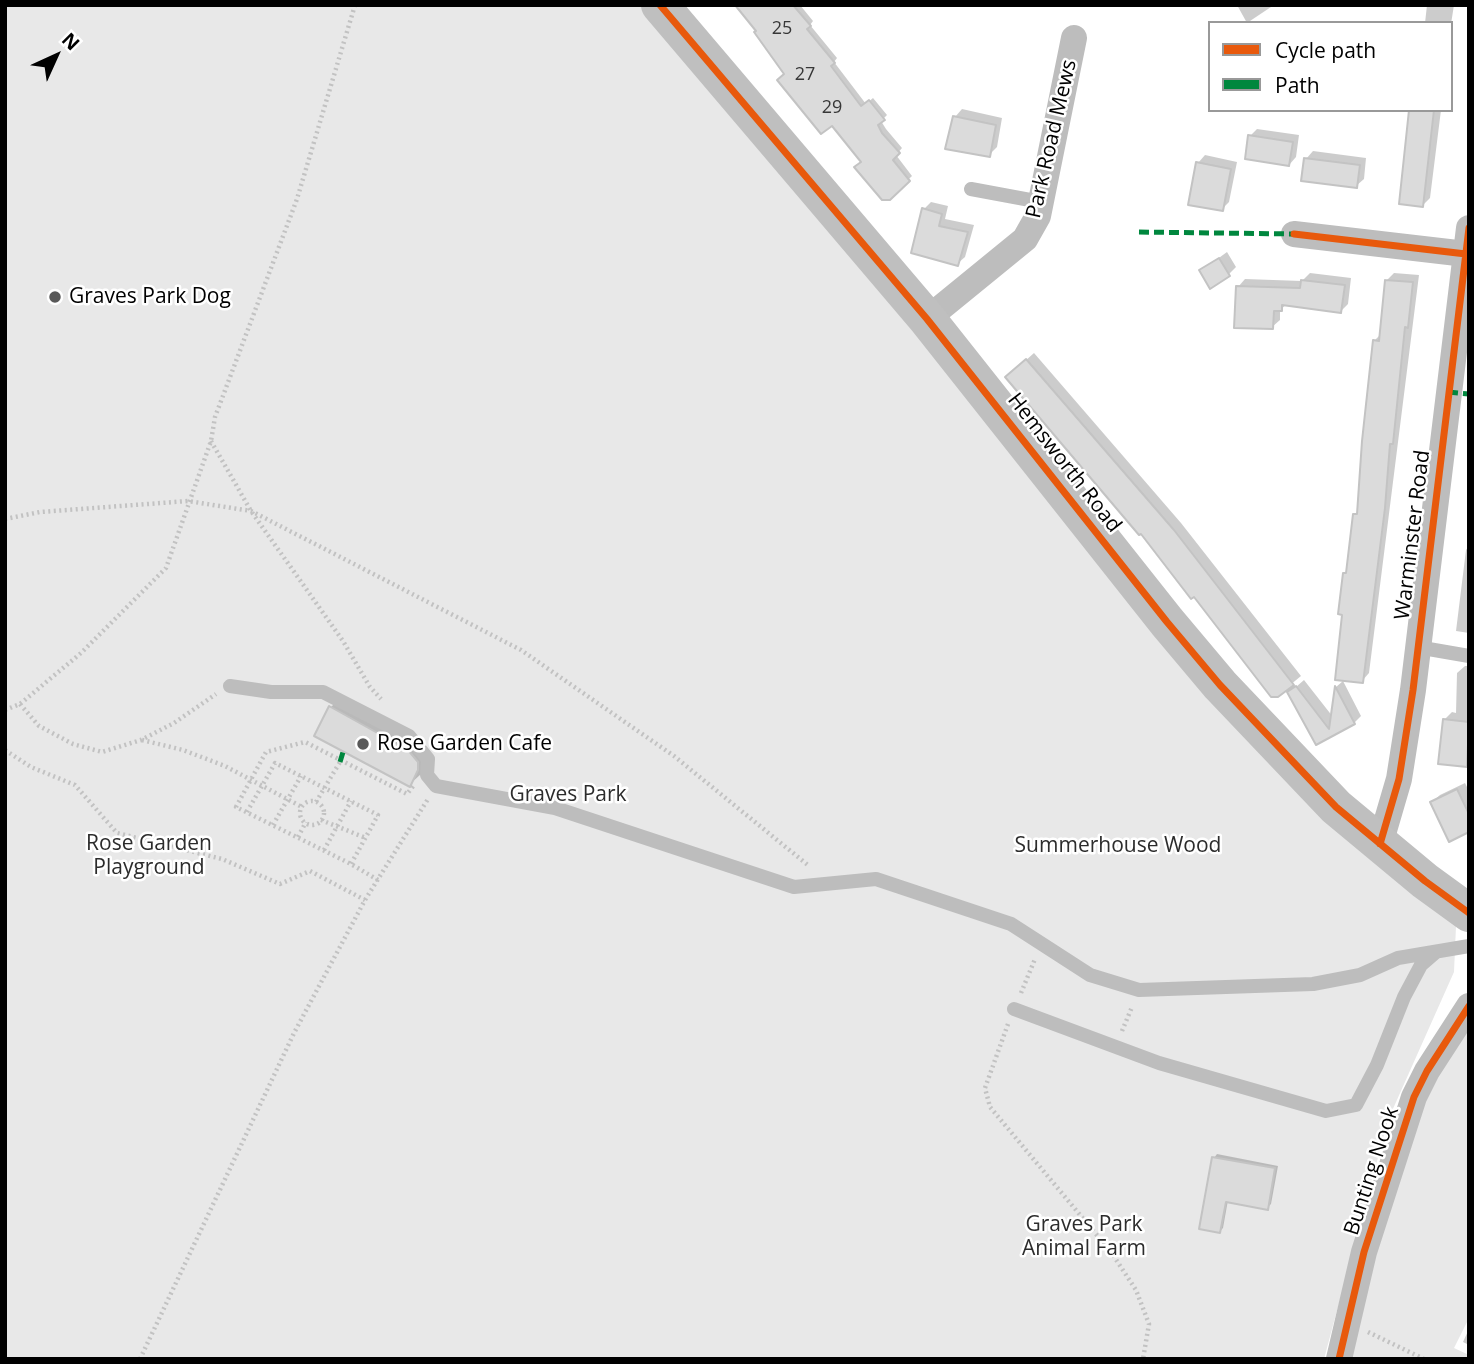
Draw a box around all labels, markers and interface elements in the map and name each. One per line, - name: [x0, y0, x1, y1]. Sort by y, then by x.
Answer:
- house number: 25: [772, 18, 792, 40]
- north arrow: [21, 21, 91, 91]
- legend: [1208, 21, 1453, 112]
- text: N: [56, 26, 85, 56]
- text: Cycle path: [1275, 36, 1376, 64]
- street label: Park Road Mews: [1022, 57, 1082, 221]
- house number: 27: [795, 64, 815, 86]
- text: Path: [1275, 71, 1320, 99]
- house number: 29: [822, 97, 842, 119]
- place label: Graves Park Dog: [69, 284, 231, 310]
- marker: Graves Park Dog: [47, 289, 63, 305]
- street label: Hemsworth Road: [1002, 388, 1126, 538]
- street label: Warminster Road: [1390, 449, 1436, 621]
- place label: Rose Garden Cafe: [377, 731, 552, 757]
- marker: Rose Garden Cafe: [355, 736, 371, 752]
- park label: Graves Park: [509, 782, 627, 808]
- park label: Rose Garden Playground: [86, 831, 212, 881]
- park label: Summerhouse Wood: [1015, 833, 1221, 859]
- street label: Bunting Nook: [1339, 1103, 1405, 1239]
- park label: Graves Park Animal Farm: [1022, 1212, 1146, 1262]

